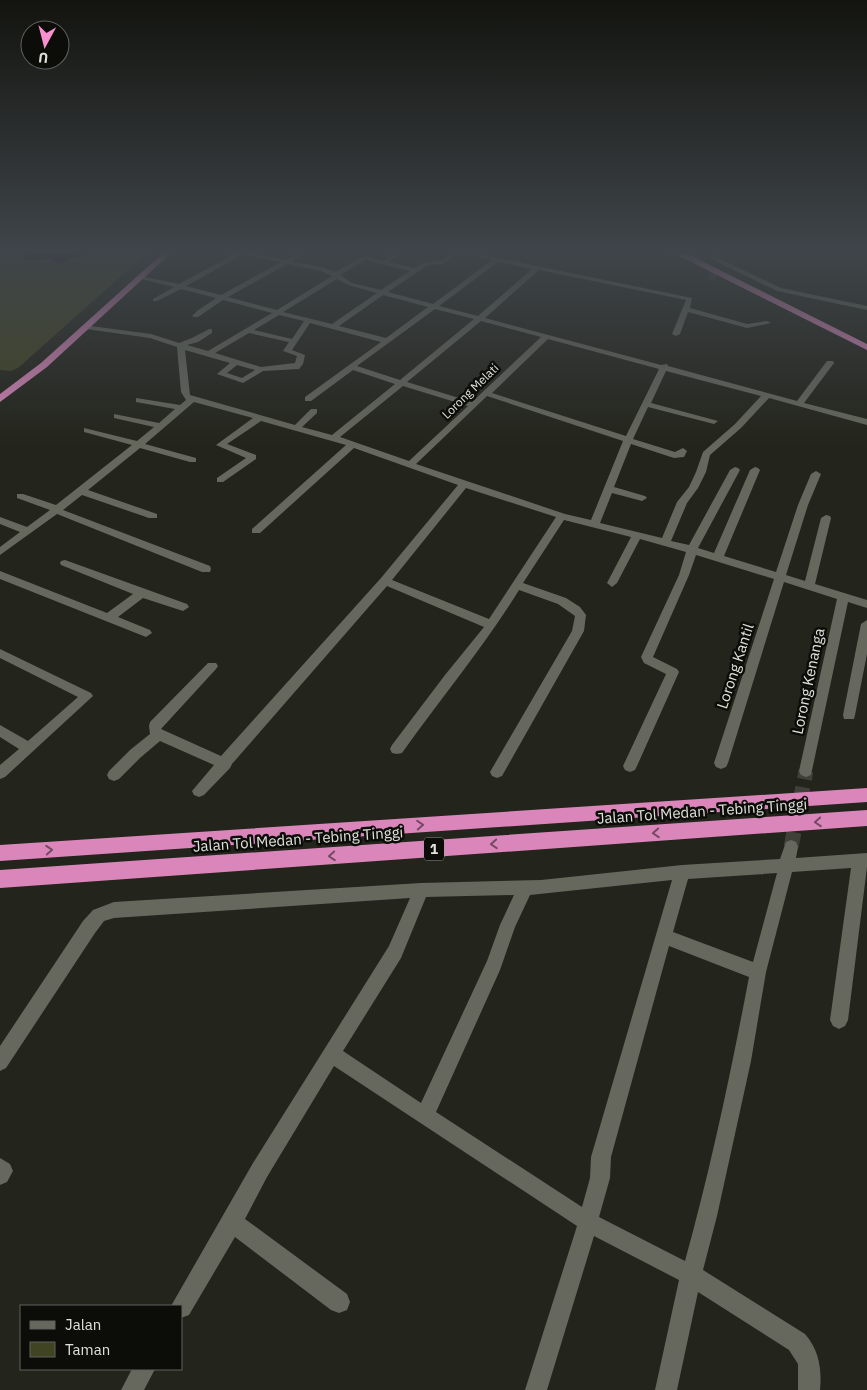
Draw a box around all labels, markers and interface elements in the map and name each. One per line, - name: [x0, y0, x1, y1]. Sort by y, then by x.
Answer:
- north arrow: [20, 20, 70, 70]
- text: U: [37, 48, 49, 67]
- street label: Lorong Melati: [439, 360, 501, 422]
- street label: Lorong Kantil: [712, 621, 758, 711]
- street label: Lorong Kenanga: [787, 626, 829, 736]
- street label: Jalan Tol Medan - Tebing Tinggi: [596, 794, 808, 828]
- one-way arrow: [814, 816, 822, 827]
- one-way arrow: [417, 820, 425, 831]
- street label: Jalan Tol Medan - Tebing Tinggi: [192, 822, 404, 856]
- one-way arrow: [652, 827, 660, 838]
- road number: 1: [424, 838, 444, 861]
- one-way arrow: [490, 839, 498, 850]
- one-way arrow: [45, 844, 53, 855]
- one-way arrow: [328, 850, 336, 861]
- legend: [20, 1305, 182, 1370]
- text: Jalan: [65, 1315, 101, 1334]
- text: Taman: [65, 1340, 110, 1359]

